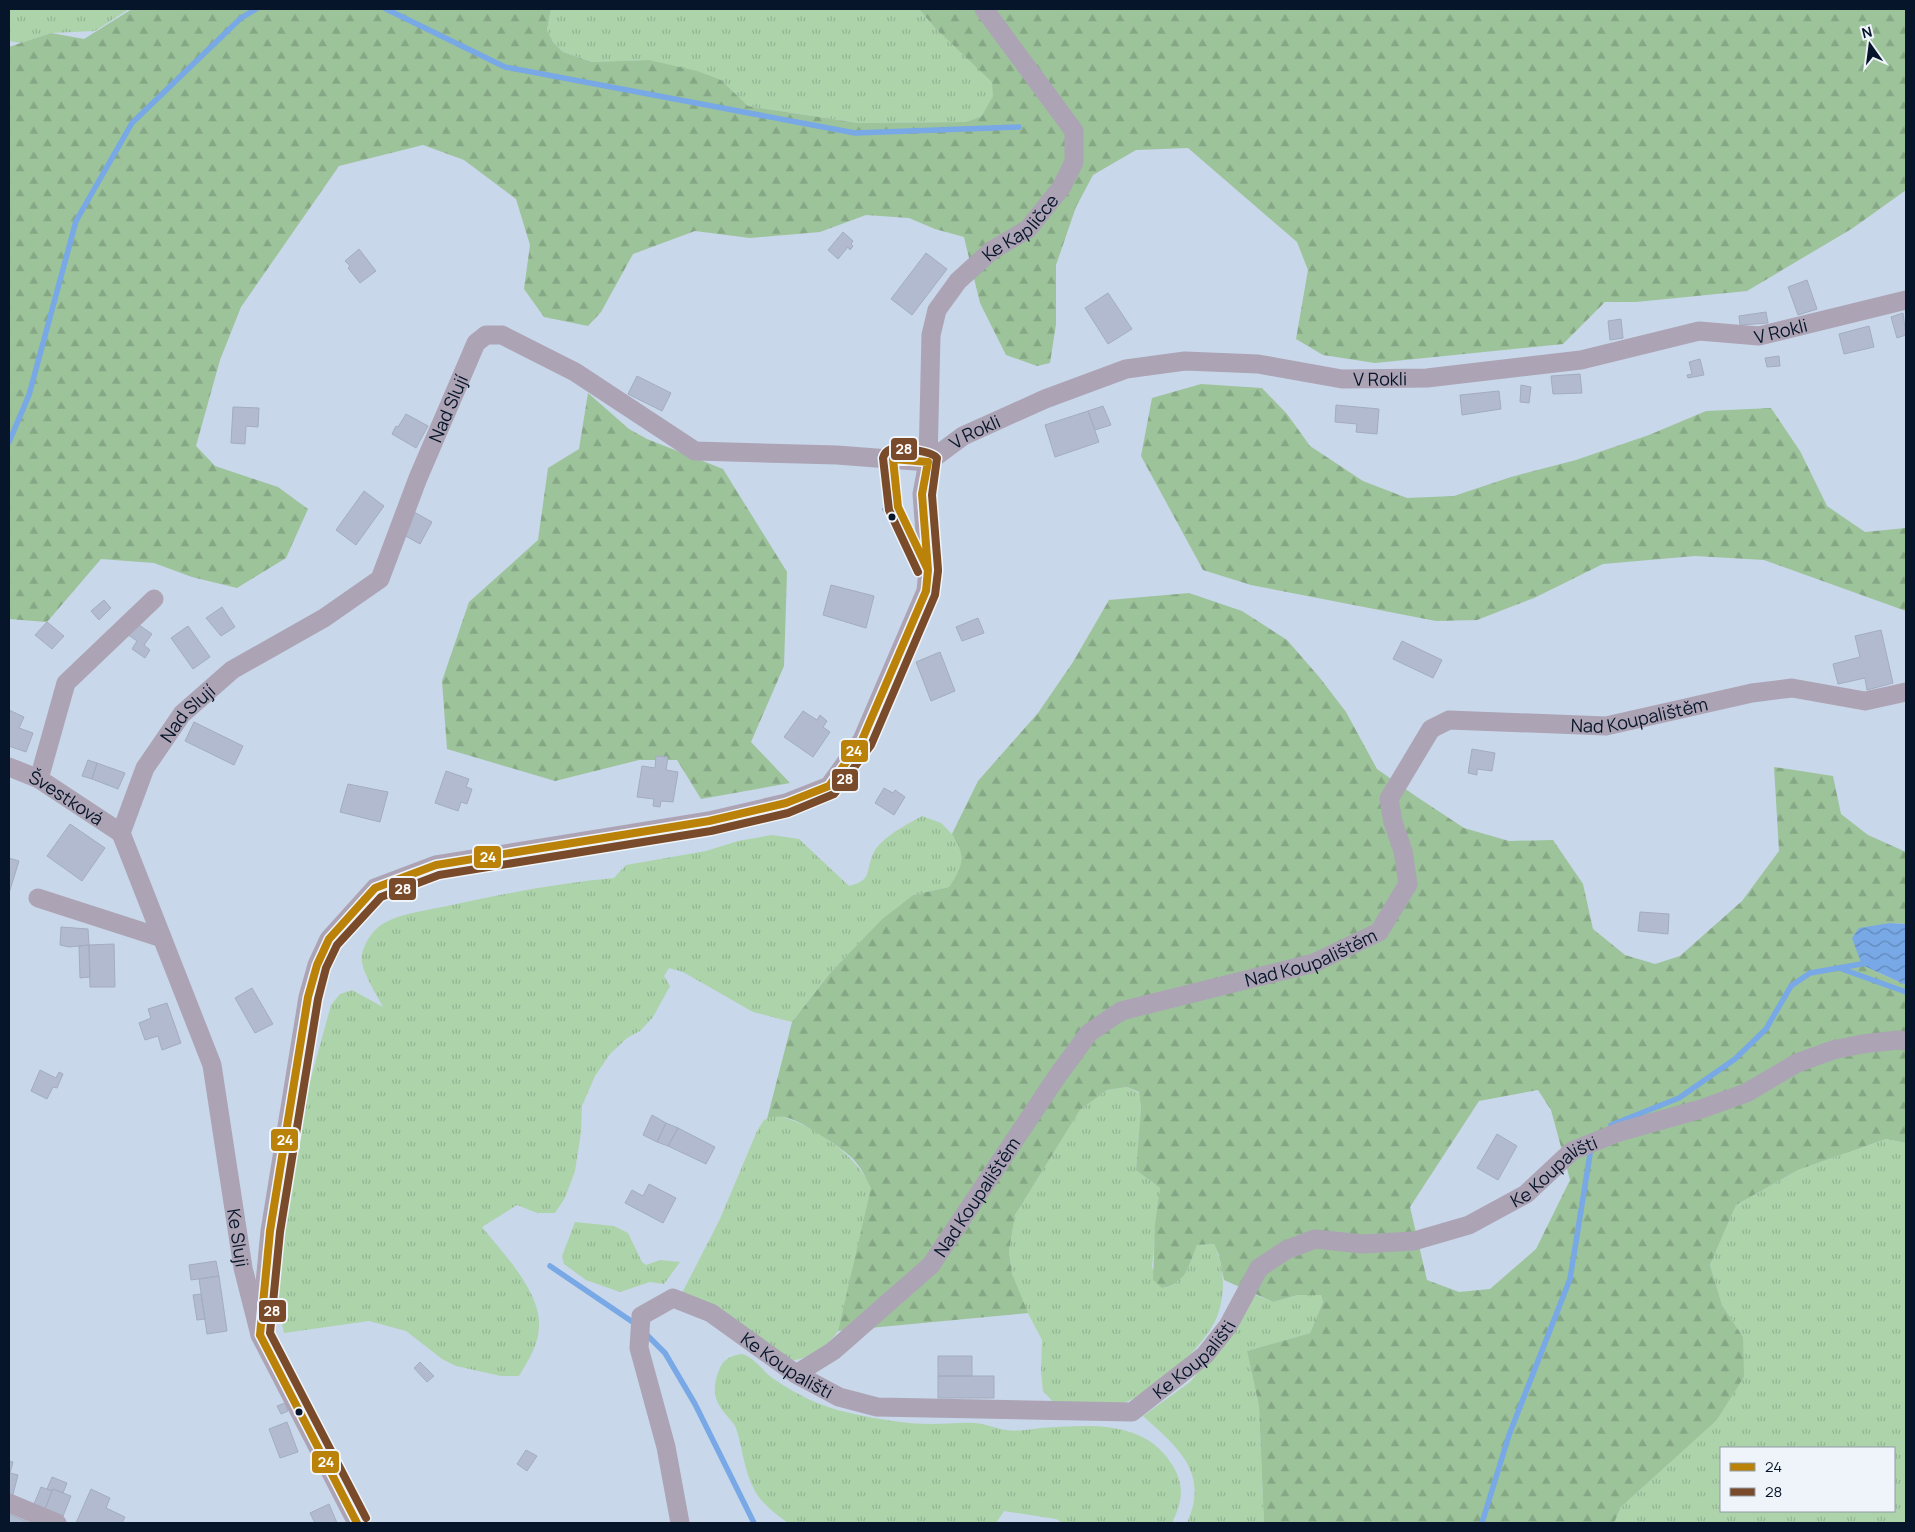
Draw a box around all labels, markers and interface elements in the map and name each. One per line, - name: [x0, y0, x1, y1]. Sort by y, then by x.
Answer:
- north arrow: [1845, 20, 1895, 70]
- text: N: [1860, 21, 1874, 42]
- street label: Ke Kapličce: [976, 189, 1064, 266]
- street label: V Rokli: [1752, 313, 1810, 349]
- street label: V Rokli: [1353, 366, 1407, 391]
- street label: Nad Slují: [423, 371, 473, 446]
- street label: V Rokli: [944, 409, 1004, 454]
- line badge: 28: [890, 437, 918, 461]
- text: 28: [896, 439, 912, 458]
- unlabelled marker: [887, 512, 897, 522]
- street label: Nad Slují: [154, 679, 220, 747]
- street label: Nad Koupalištěm: [1570, 691, 1710, 738]
- line badge: 24: [840, 739, 869, 763]
- text: 24: [846, 741, 862, 760]
- street label: Švestková: [26, 764, 108, 830]
- line badge: 28: [831, 768, 859, 792]
- text: 28: [837, 769, 853, 788]
- line badge: 24: [473, 845, 502, 869]
- text: 24: [480, 847, 496, 866]
- line badge: 28: [388, 877, 417, 901]
- text: 28: [395, 879, 411, 898]
- street label: Nad Koupalištěm: [1242, 923, 1381, 992]
- line badge: 24: [270, 1128, 299, 1152]
- text: 24: [277, 1130, 293, 1149]
- street label: Ke Koupališti: [1506, 1130, 1601, 1212]
- street label: Nad Koupalištěm: [928, 1132, 1025, 1261]
- street label: Ke Sluji: [222, 1207, 255, 1269]
- line badge: 28: [258, 1299, 287, 1323]
- text: 28: [264, 1301, 280, 1320]
- street label: Ke Koupališti: [1148, 1316, 1241, 1404]
- street label: Ke Koupališti: [736, 1326, 837, 1404]
- unlabelled marker: [294, 1407, 304, 1417]
- legend: [1720, 1447, 1895, 1512]
- line badge: 24: [311, 1450, 340, 1474]
- text: 24: [318, 1452, 334, 1471]
- text: 24: [1765, 1456, 1782, 1477]
- text: 28: [1765, 1481, 1782, 1502]

